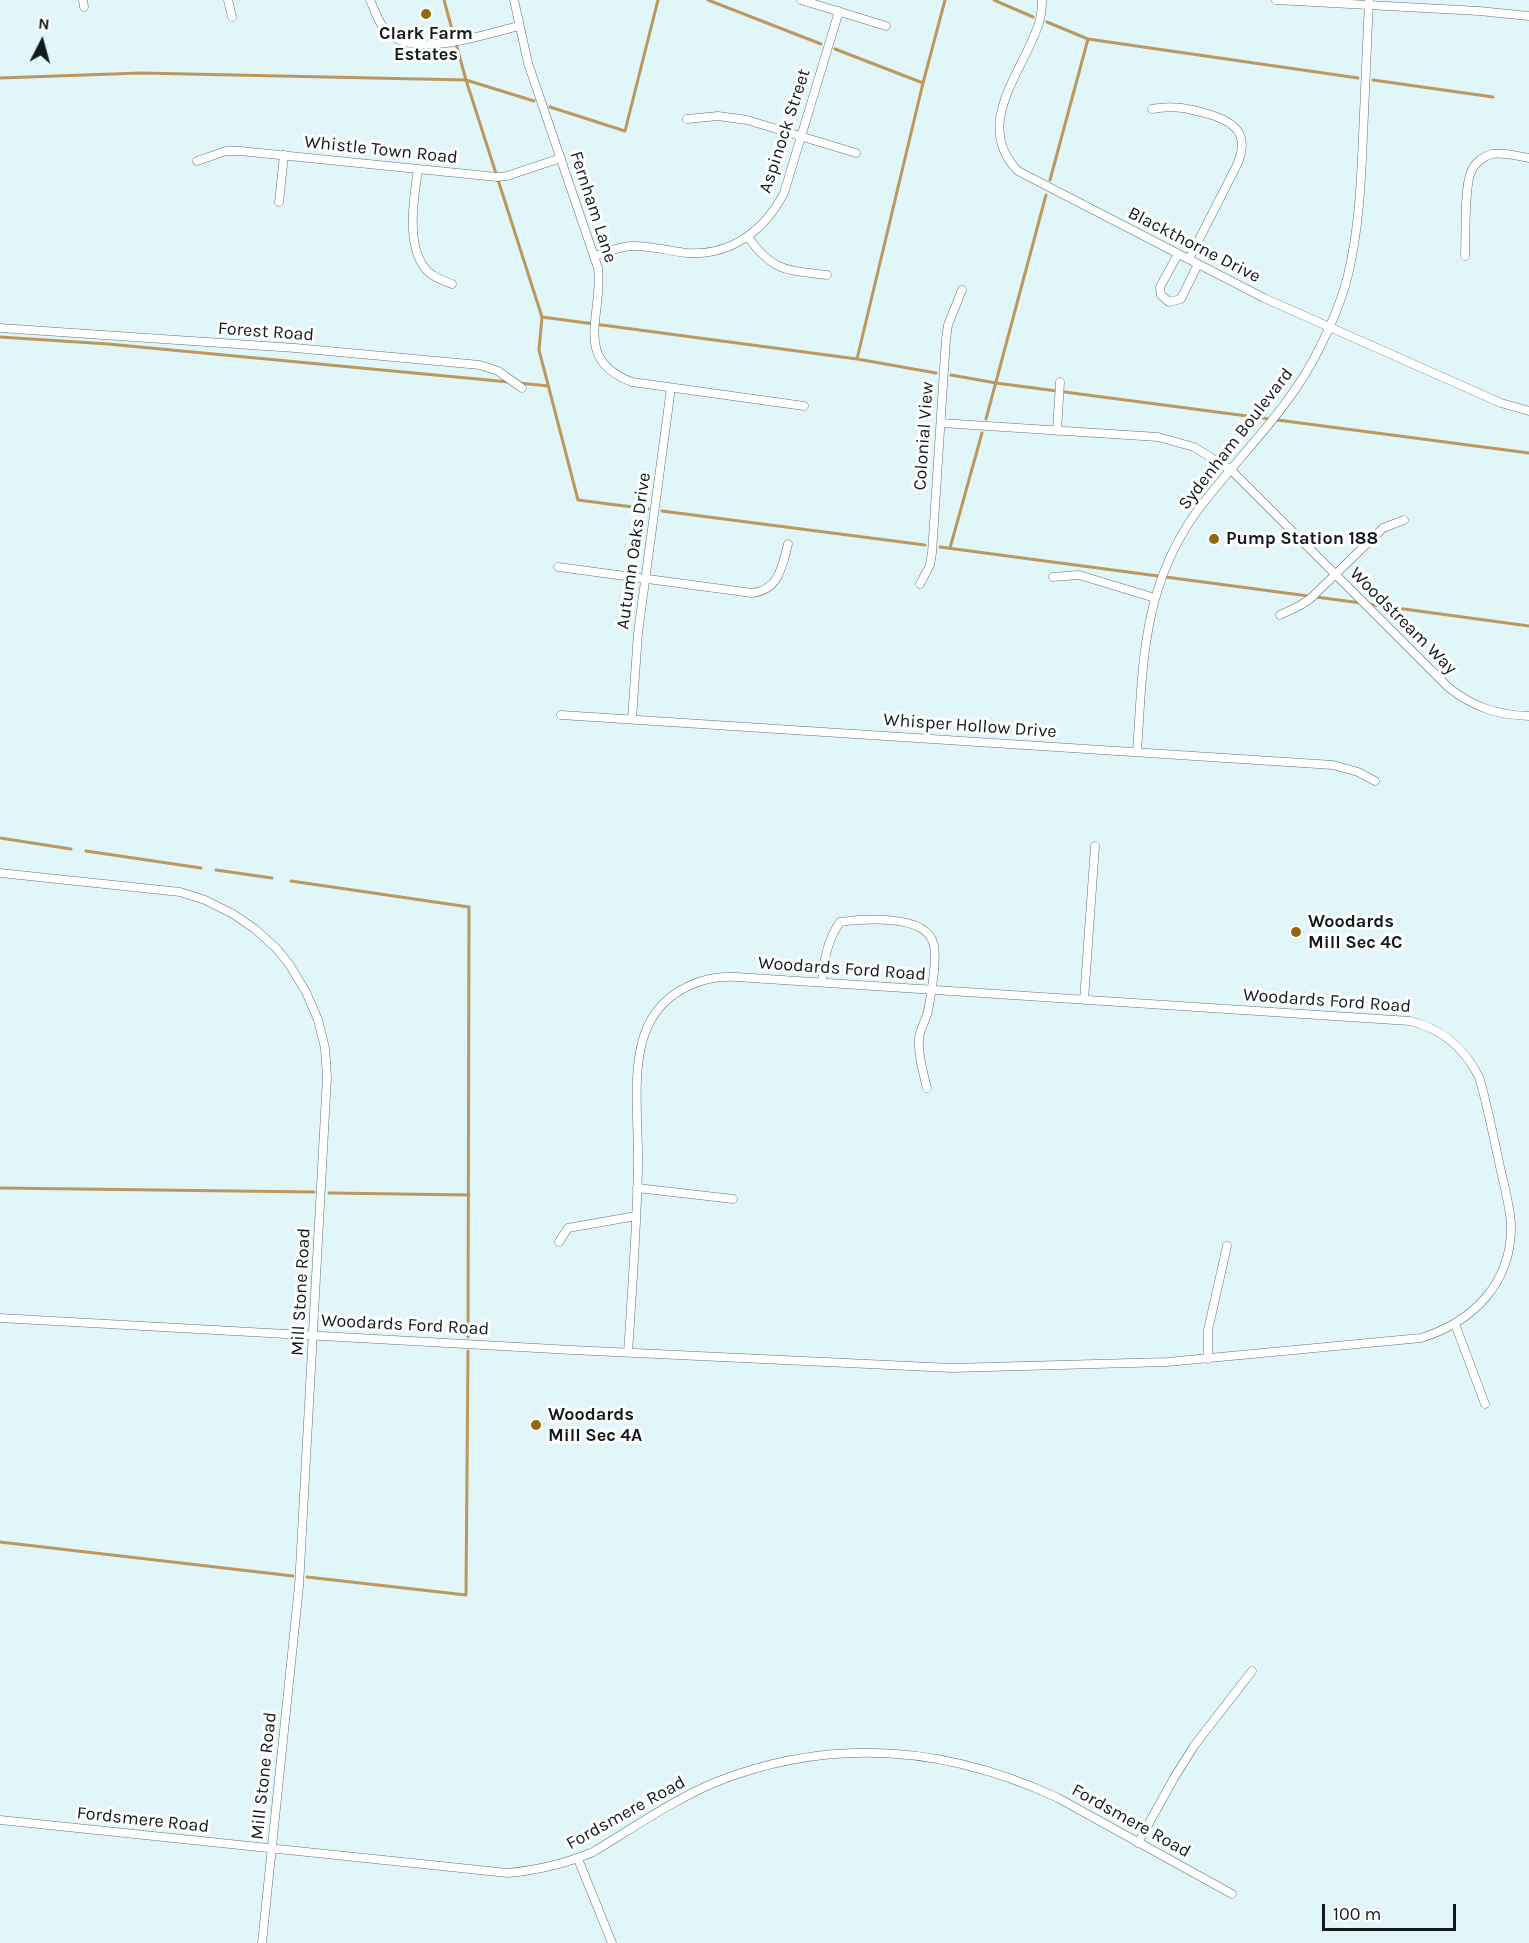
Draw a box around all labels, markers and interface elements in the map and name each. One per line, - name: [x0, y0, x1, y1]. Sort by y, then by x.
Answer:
- marker: Clark Farm Estates: [419, 7, 433, 21]
- north arrow: [12, 12, 72, 72]
- text: N: [37, 14, 51, 34]
- place label: Clark Farm Estates: [379, 23, 473, 66]
- street label: Aspinock Street: [755, 66, 815, 196]
- street label: Whistle Town Road: [303, 131, 459, 169]
- street label: Fernham Lane: [565, 149, 621, 265]
- street label: Blackthorne Drive: [1124, 202, 1264, 288]
- street label: Forest Road: [217, 318, 315, 346]
- street label: Sydenham Boulevard: [1174, 364, 1298, 514]
- street label: Colonial View: [909, 381, 939, 491]
- street label: Autumn Oaks Drive: [612, 471, 656, 631]
- place label: Pump Station 188: [1226, 528, 1378, 550]
- marker: Pump Station 188: [1207, 532, 1221, 546]
- street label: Woodstream Way: [1345, 563, 1461, 679]
- street label: Whisper Hollow Drive: [883, 709, 1057, 743]
- place label: Woodards Mill Sec 4C: [1308, 911, 1402, 954]
- marker: Woodards Mill Sec 4C: [1289, 925, 1303, 939]
- street label: Woodards Ford Road: [757, 952, 927, 986]
- street label: Woodards Ford Road: [1242, 984, 1412, 1018]
- street label: Mill Stone Road: [287, 1227, 315, 1357]
- street label: Woodards Ford Road: [320, 1310, 490, 1340]
- place label: Woodards Mill Sec 4A: [548, 1404, 642, 1446]
- marker: Woodards Mill Sec 4A: [529, 1418, 543, 1432]
- street label: Mill Stone Road: [247, 1711, 281, 1841]
- street label: Fordsmere Road: [563, 1771, 689, 1855]
- street label: Fordsmere Road: [1068, 1779, 1194, 1863]
- street label: Fordsmere Road: [76, 1802, 210, 1838]
- scale bar: [1325, 1892, 1458, 1930]
- text: 100 m: [1333, 1903, 1381, 1925]

